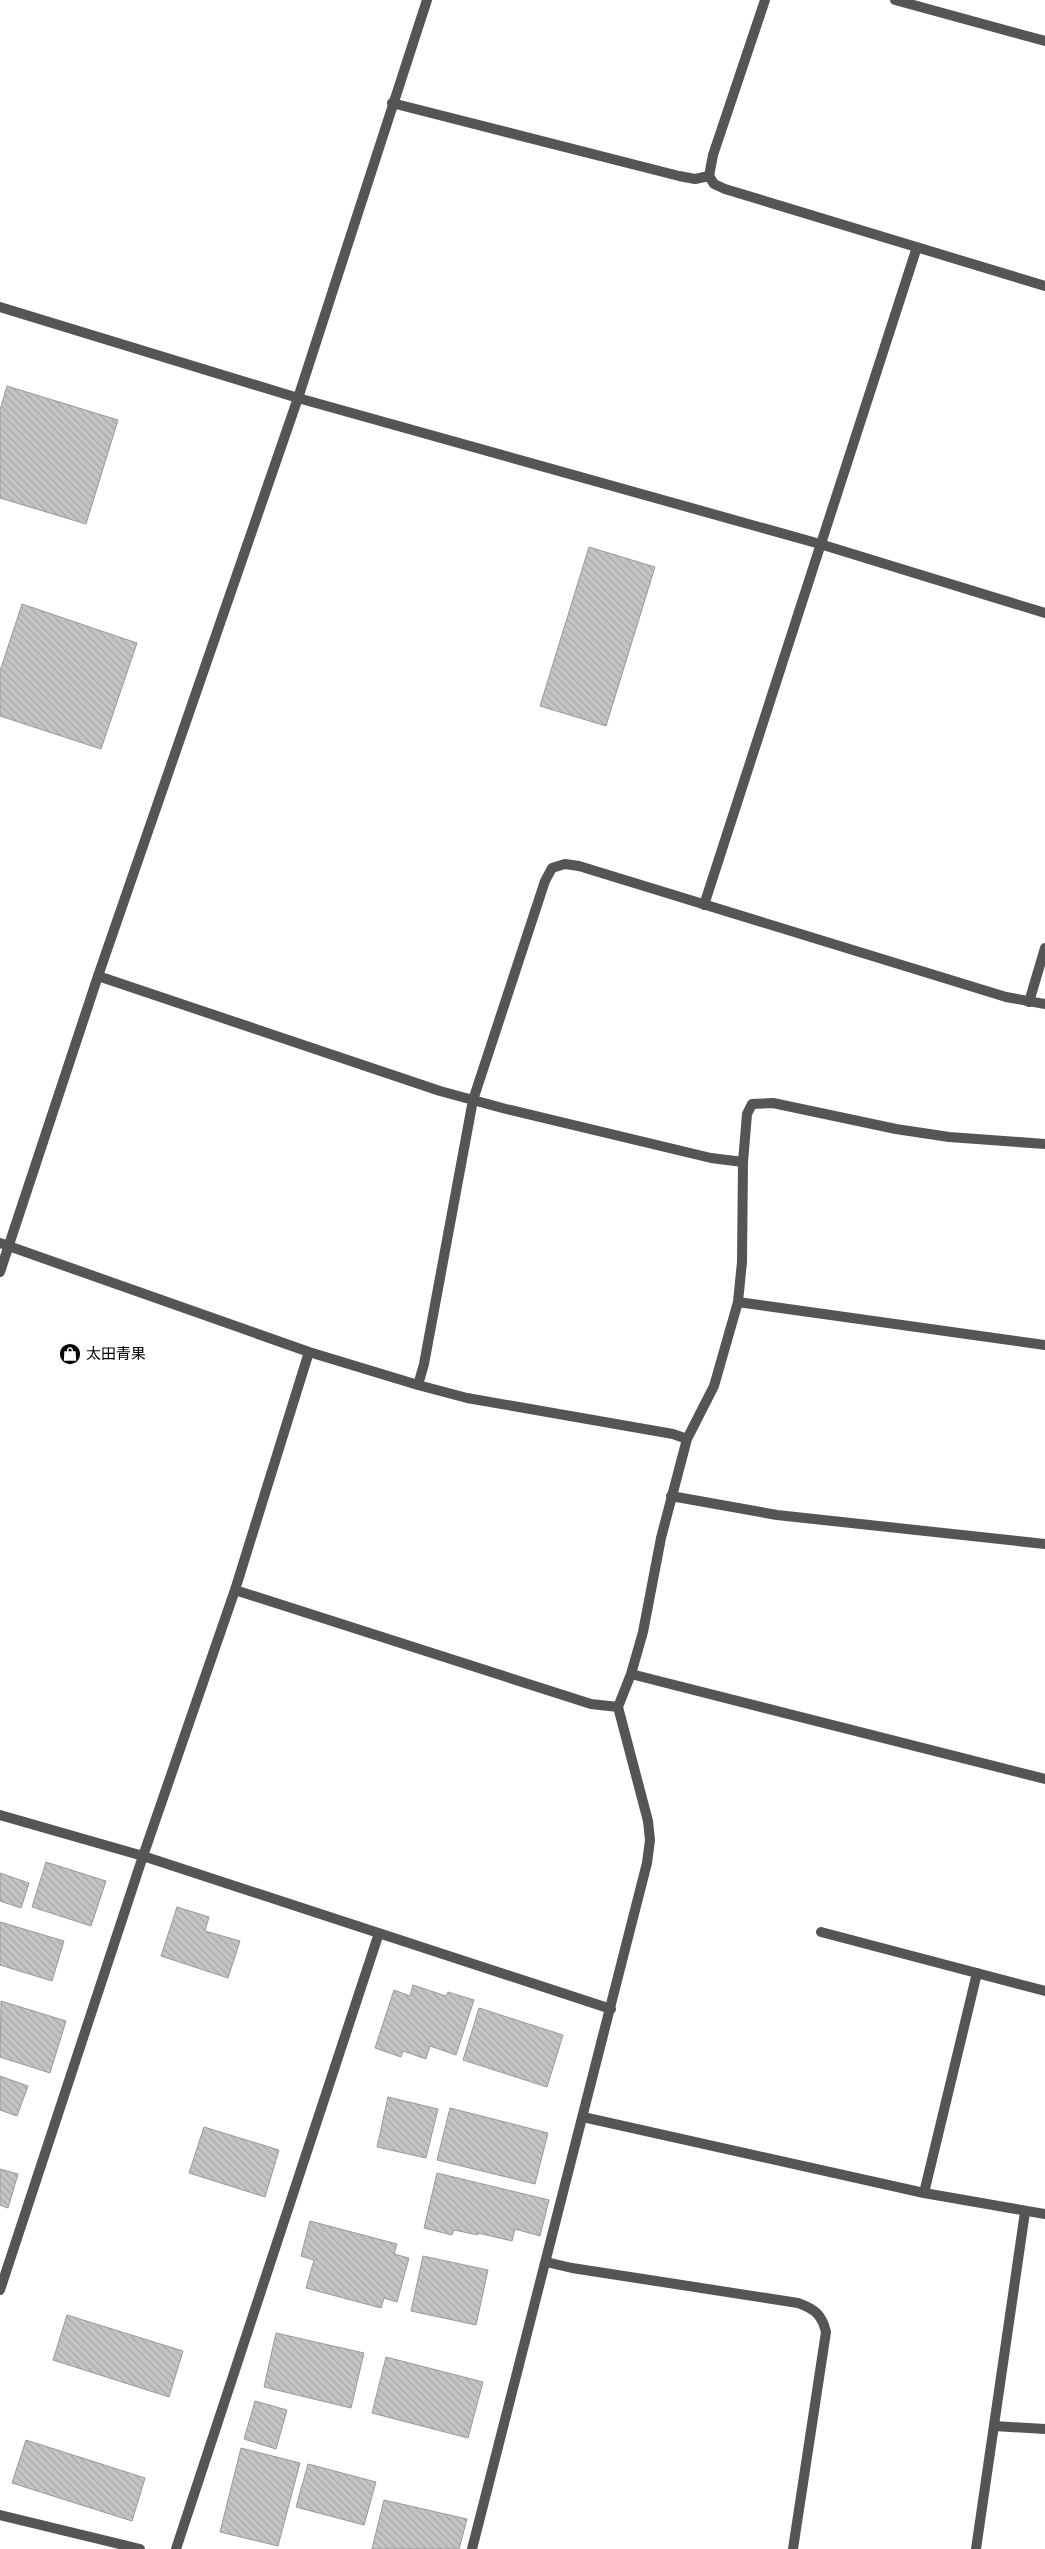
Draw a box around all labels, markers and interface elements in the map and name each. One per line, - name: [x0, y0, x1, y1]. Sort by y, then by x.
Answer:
- shop icon: 太田青果: [58, 1342, 82, 1366]
- place label: 太田青果: [86, 1345, 146, 1363]

